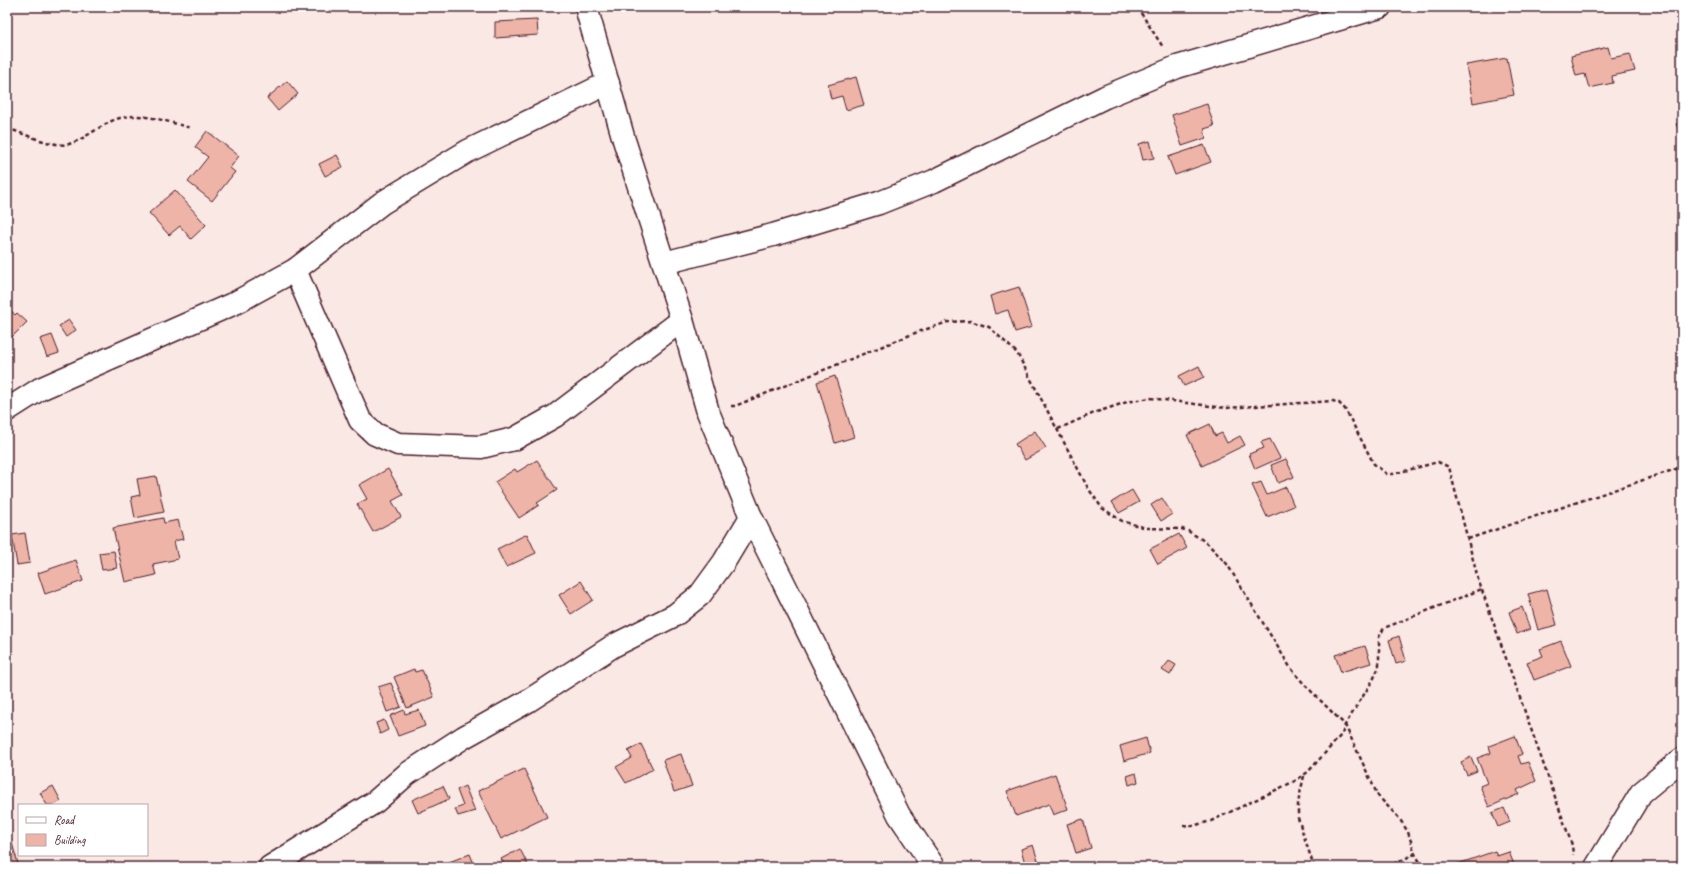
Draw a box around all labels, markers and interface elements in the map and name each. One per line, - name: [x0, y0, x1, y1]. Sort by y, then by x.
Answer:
- legend: [18, 804, 148, 856]
- text: Road: [54, 812, 76, 828]
- text: Building: [54, 832, 86, 848]

